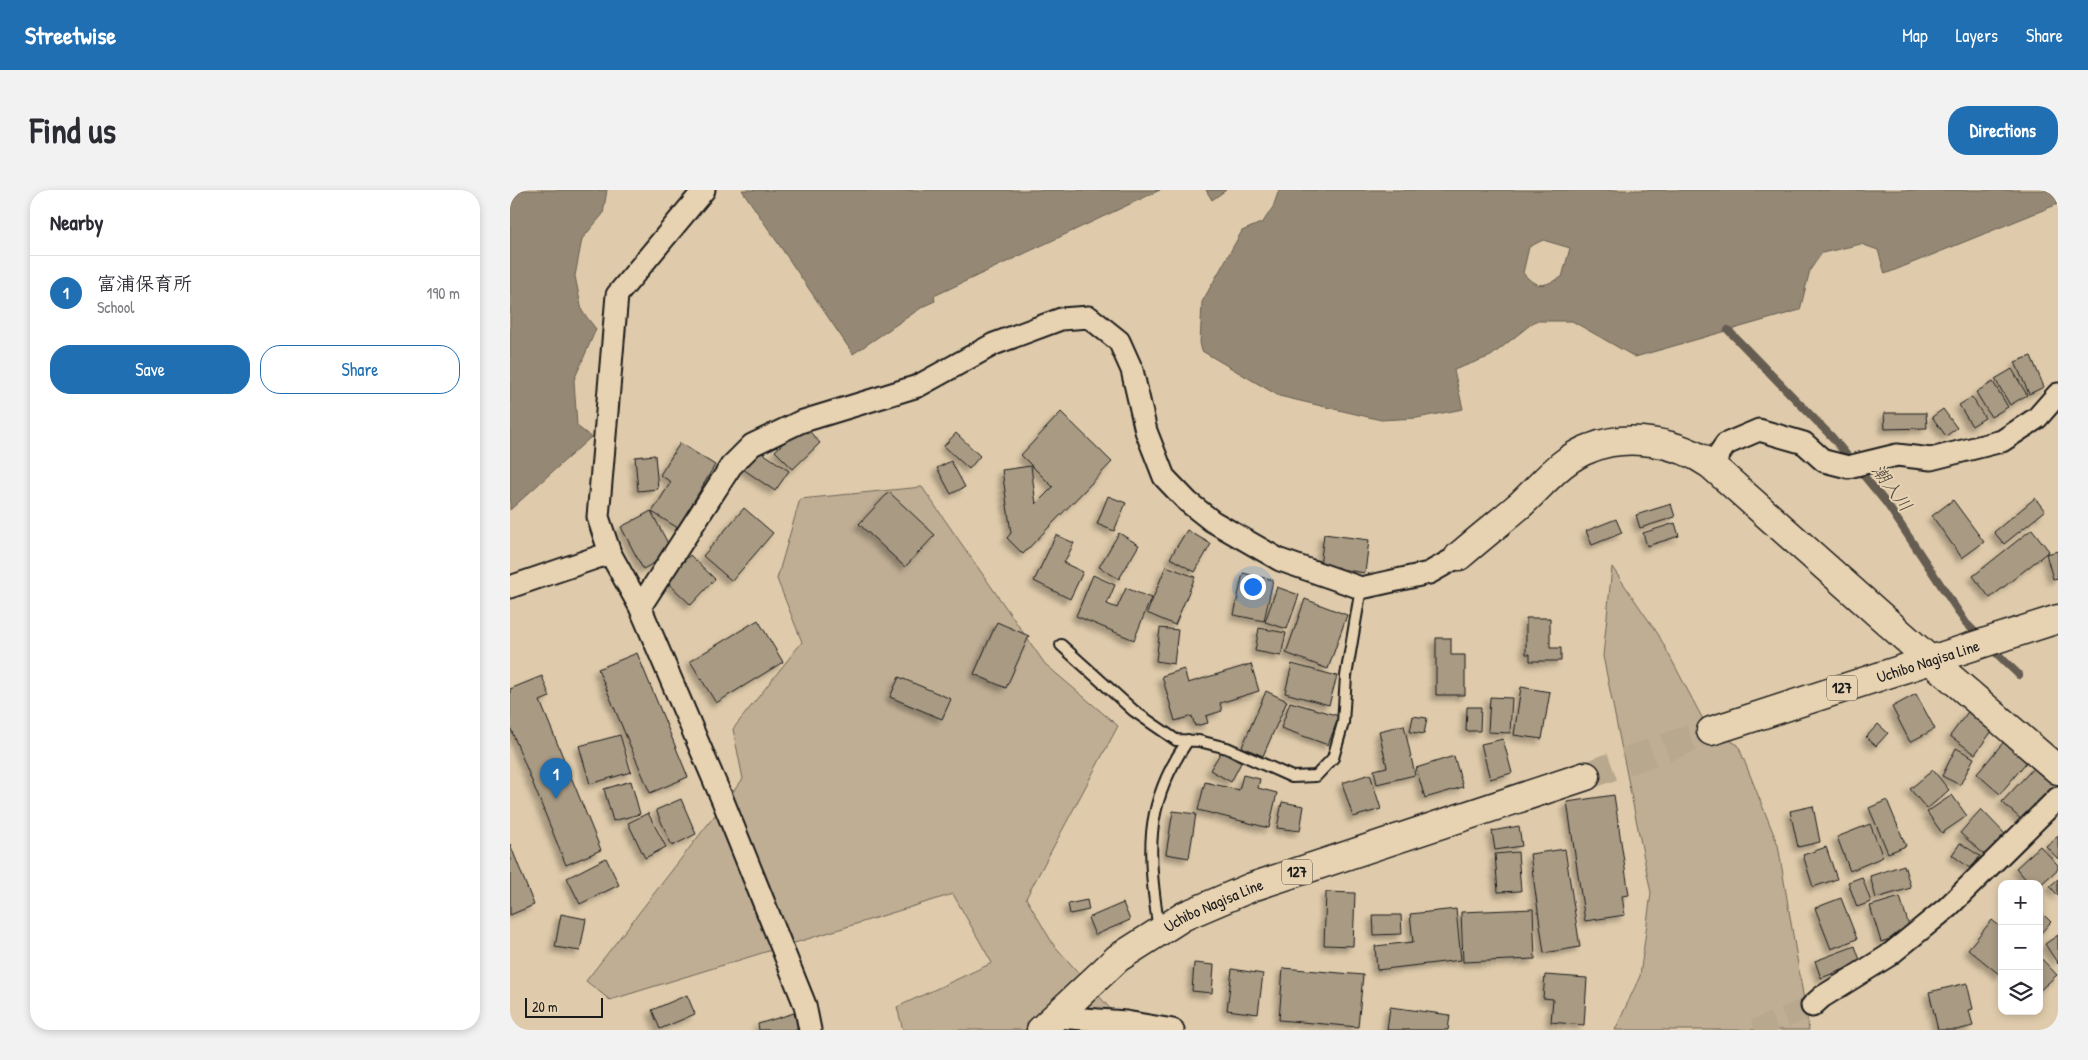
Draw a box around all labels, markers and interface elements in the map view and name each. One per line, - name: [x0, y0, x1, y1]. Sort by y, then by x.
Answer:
- text: Streetwise: [25, 19, 116, 51]
- text: Map: [1902, 23, 1928, 48]
- text: Layers: [1956, 23, 1998, 48]
- text: Share: [2026, 23, 2063, 48]
- button: Directions: [1948, 106, 2058, 155]
- text: Find us: [30, 107, 116, 154]
- text: Nearby: [50, 208, 103, 237]
- text: 富浦保育所: [97, 270, 192, 296]
- text: 1: [63, 282, 69, 304]
- text: 190 m: [427, 282, 460, 304]
- text: School: [97, 296, 134, 318]
- button: Save: [50, 345, 250, 394]
- button: Share: [260, 345, 460, 394]
- water label: 潮入川: [1866, 459, 1919, 517]
- your location: [1240, 574, 1266, 600]
- street label: Uchibo Nagisa Line: [1874, 634, 1983, 688]
- road number: 127: [1827, 676, 1857, 700]
- pin: 1: [540, 758, 572, 799]
- road number: 127: [1282, 860, 1312, 884]
- street label: Uchibo Nagisa Line: [1159, 873, 1266, 937]
- map controls: [1998, 880, 2043, 1015]
- button: +: [1998, 880, 2043, 925]
- button: −: [1998, 925, 2043, 970]
- button: layers: [1998, 970, 2043, 1015]
- scale bar: [525, 995, 602, 1018]
- text: 20 m: [532, 997, 558, 1016]

